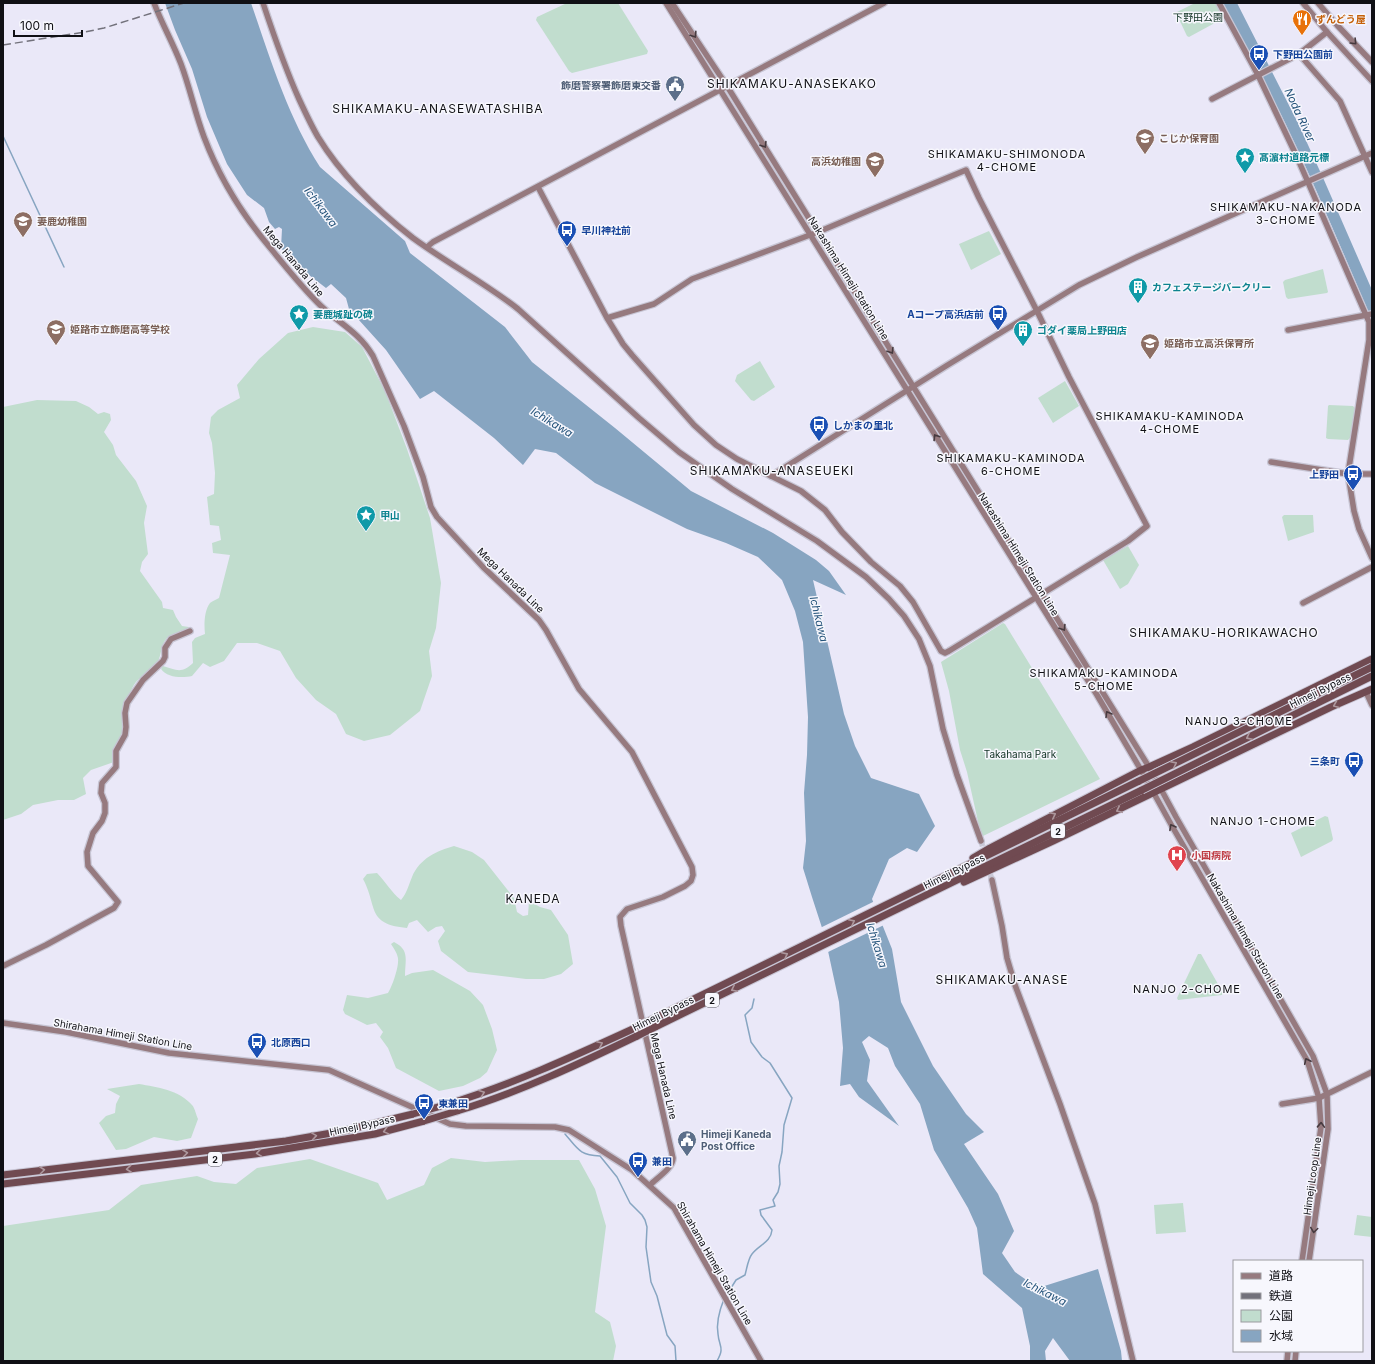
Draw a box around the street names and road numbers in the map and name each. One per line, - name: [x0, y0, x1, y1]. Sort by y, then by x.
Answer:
- street label: Nakashima Himeji Station Line: [806, 214, 892, 342]
- street label: Mega Hanada Line: [261, 223, 327, 299]
- street label: Nakashima Himeji Station Line: [976, 490, 1062, 618]
- street label: Mega Hanada Line: [475, 545, 547, 615]
- street label: Himeji Bypass: [1287, 670, 1353, 710]
- road number: 2: [1051, 824, 1065, 838]
- street label: Himeji Bypass: [921, 851, 987, 891]
- street label: Nakashima Himeji Station Line: [1205, 871, 1287, 1001]
- street label: Himeji Bypass: [630, 993, 696, 1033]
- road number: 2: [705, 993, 719, 1007]
- street label: Shirahama Himeji Station Line: [53, 1016, 193, 1052]
- street label: Mega Hanada Line: [648, 1032, 680, 1121]
- street label: Himeji Bypass: [328, 1112, 396, 1138]
- street label: Himeji Loop Line: [1301, 1136, 1323, 1216]
- road number: 2: [208, 1152, 222, 1166]
- street label: Shirahama Himeji Station Line: [675, 1199, 755, 1327]

